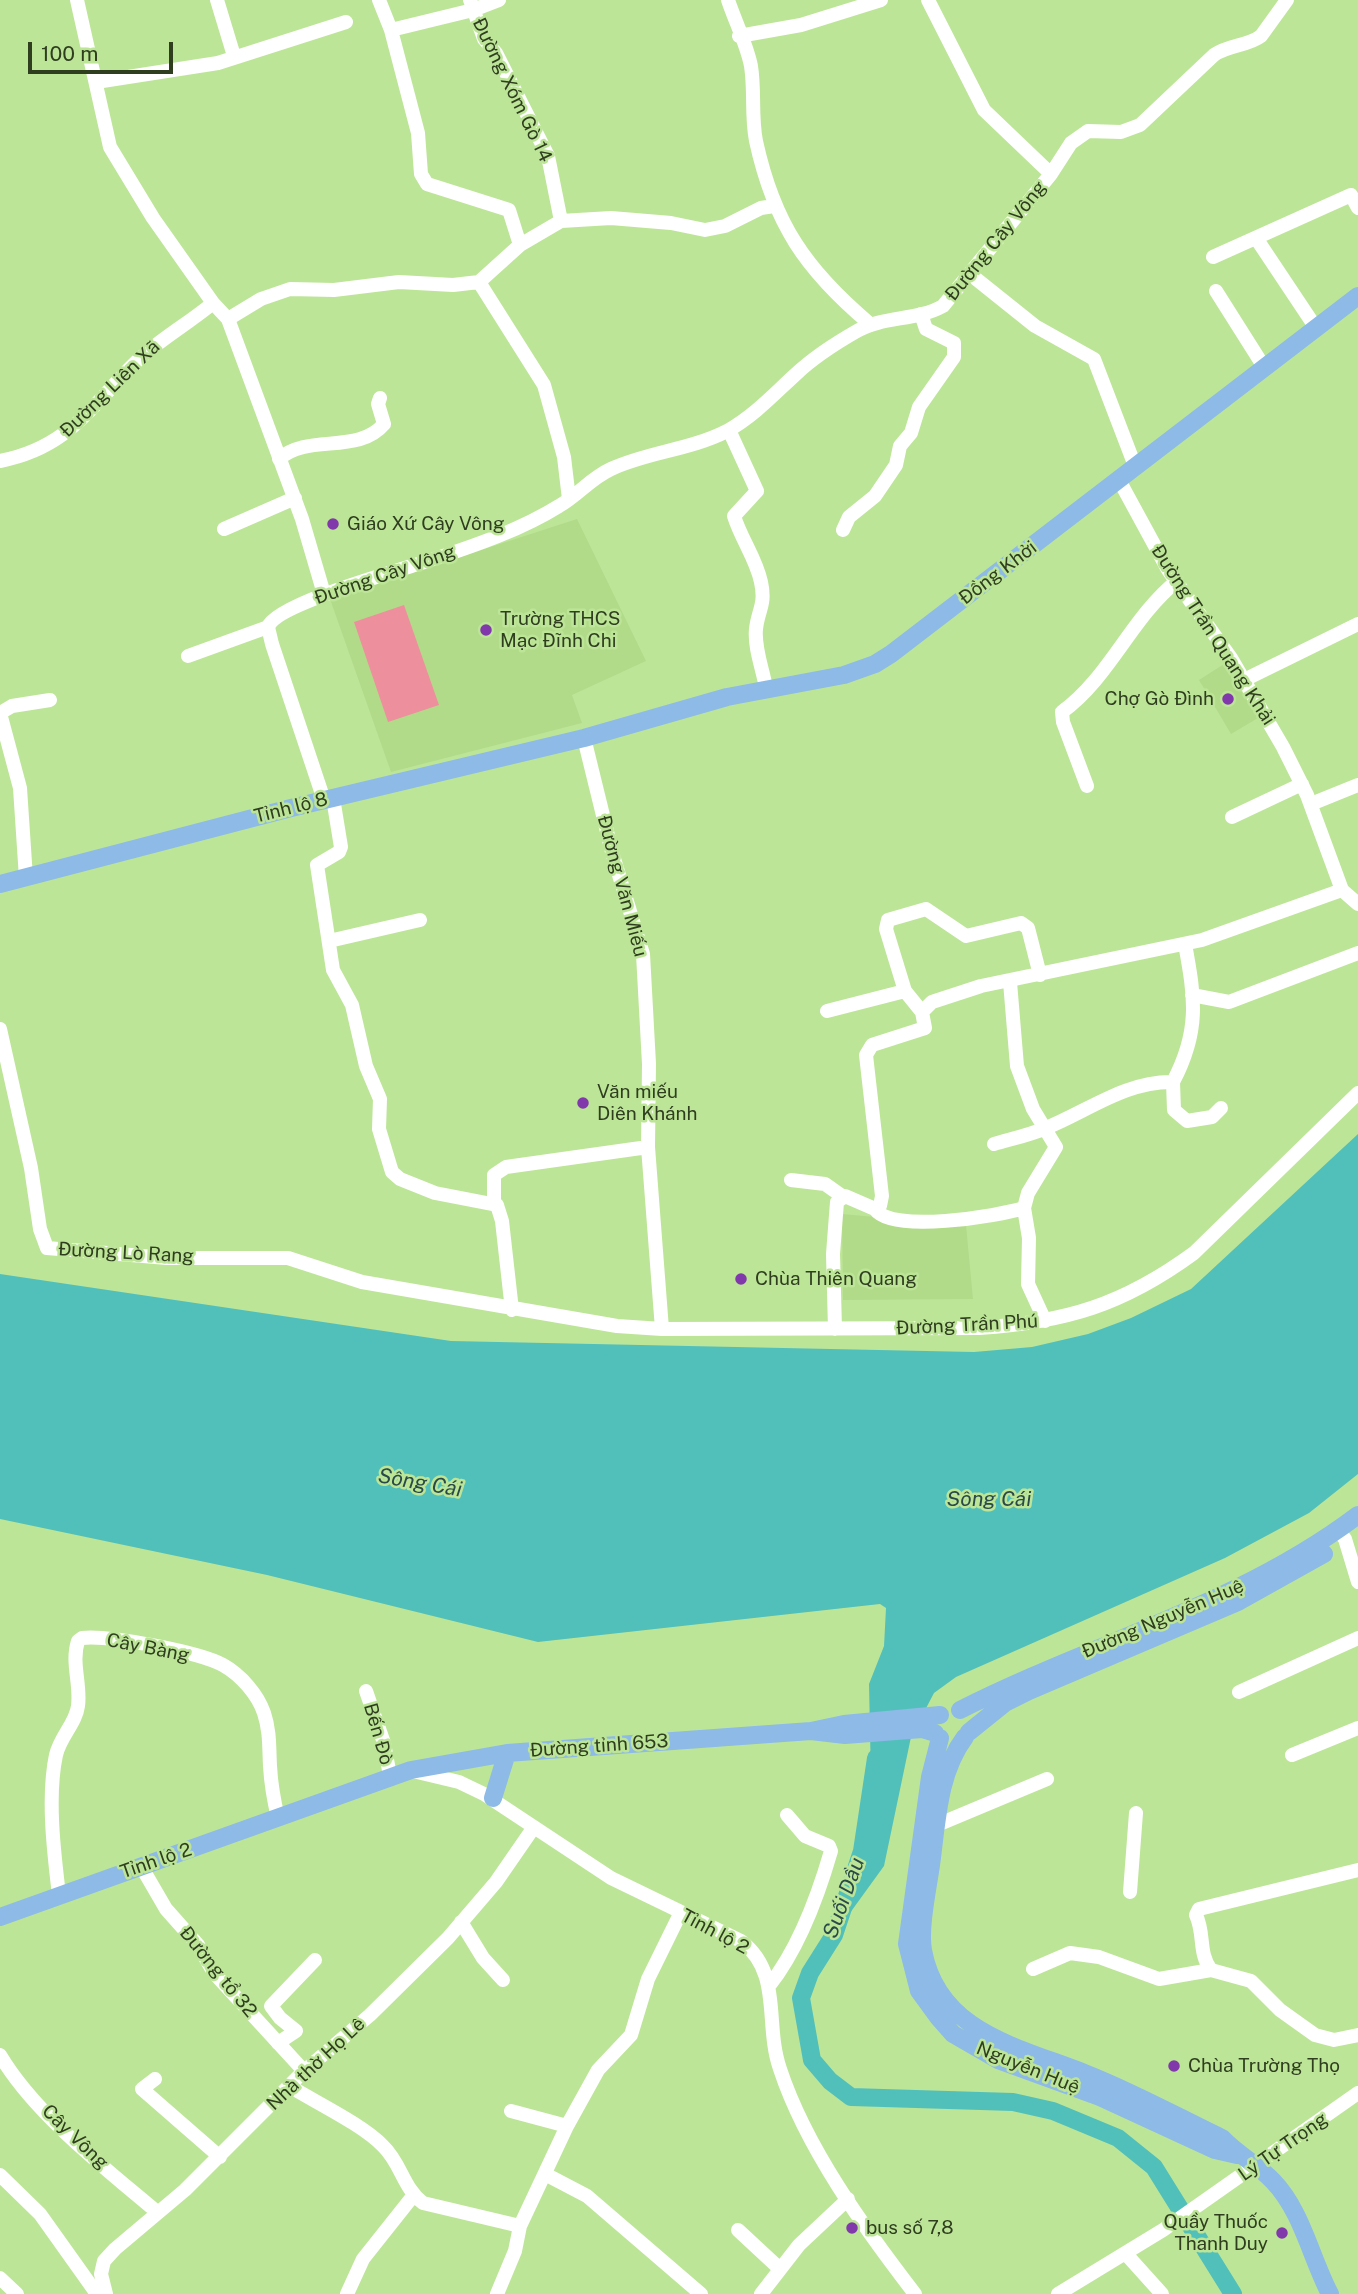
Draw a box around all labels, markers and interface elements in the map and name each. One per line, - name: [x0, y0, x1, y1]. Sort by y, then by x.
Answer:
- street label: Đường Xóm Gò 14: [467, 14, 557, 166]
- scale bar: [32, 28, 177, 72]
- text: 100 m: [41, 41, 98, 66]
- street label: Đường Cây Vông: [941, 176, 1051, 306]
- street label: Đường Liên Xã: [55, 336, 165, 442]
- place label: Giáo Xứ Cây Vông: [347, 513, 505, 535]
- marker: Giáo Xứ Cây Vông: [325, 516, 341, 532]
- street label: Đồng Khởi: [955, 536, 1041, 610]
- street label: Đường Cây Vông: [311, 540, 459, 610]
- street label: Đường Trần Quang Khải: [1146, 541, 1280, 729]
- place label: Trường THCS Mạc Đĩnh Chi: [500, 608, 621, 652]
- marker: Trường THCS Mạc Đĩnh Chi: [478, 622, 494, 638]
- place label: Chợ Gò Đình: [1105, 688, 1214, 710]
- marker: Chợ Gò Đình: [1220, 691, 1236, 707]
- street label: Tỉnh lộ 8: [252, 788, 330, 828]
- street label: Đường Văn Miếu: [592, 813, 652, 959]
- place label: Văn miếu Diên Khánh: [597, 1081, 698, 1125]
- marker: Văn miếu Diên Khánh: [575, 1095, 591, 1111]
- street label: Đường Lò Rang: [57, 1238, 195, 1268]
- place label: Chùa Thiên Quang: [755, 1268, 917, 1290]
- marker: Chùa Thiên Quang: [733, 1271, 749, 1287]
- street label: Đường Trần Phú: [895, 1310, 1039, 1340]
- water label: Sông Cái: [376, 1463, 464, 1503]
- water label: Sông Cái: [947, 1487, 1031, 1513]
- street label: Đường Nguyễn Huệ: [1079, 1575, 1247, 1663]
- street label: Cây Bàng: [105, 1629, 191, 1667]
- street label: Bến Đò: [358, 1700, 398, 1768]
- street label: Đường tỉnh 653: [529, 1730, 669, 1762]
- street label: Tỉnh lộ 2: [117, 1838, 195, 1884]
- water label: Suối Dầu: [818, 1854, 870, 1942]
- street label: Tỉnh lộ 2: [677, 1905, 753, 1959]
- street label: Đường tổ 32: [175, 1922, 261, 2022]
- street label: Nhà thờ Họ Lê: [262, 2013, 370, 2115]
- street label: Nguyễn Huệ: [973, 2037, 1083, 2099]
- place label: Chùa Trường Thọ: [1188, 2055, 1340, 2077]
- marker: Chùa Trường Thọ: [1166, 2058, 1182, 2074]
- street label: Cây Vông: [37, 2100, 113, 2174]
- street label: Lý Tự Trọng: [1234, 2108, 1332, 2186]
- place label: Quầy Thuốc Thanh Duy: [1163, 2211, 1268, 2255]
- place label: bus số 7,8: [866, 2217, 954, 2239]
- marker: bus số 7,8: [844, 2220, 860, 2236]
- marker: Quầy Thuốc Thanh Duy: [1274, 2225, 1290, 2241]

